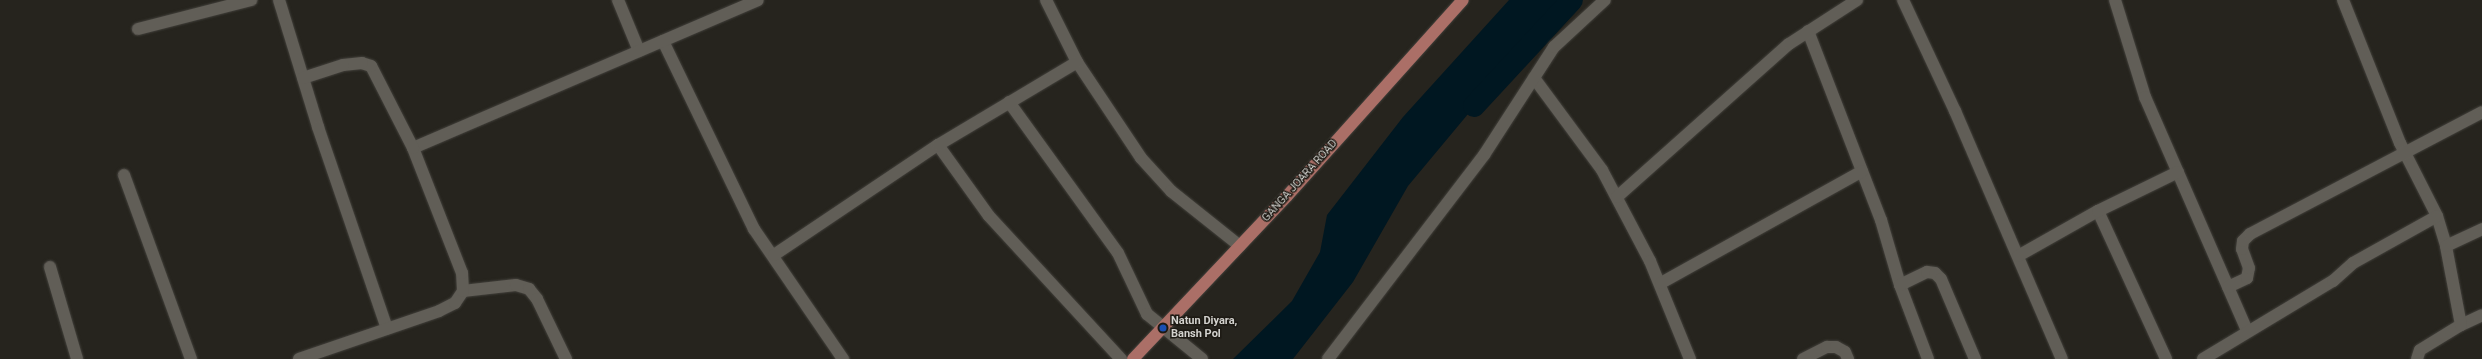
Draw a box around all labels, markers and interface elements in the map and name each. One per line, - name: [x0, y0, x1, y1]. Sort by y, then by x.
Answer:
- street label: GANGA JOARA ROAD: [1260, 137, 1340, 225]
- place label: Natun Diyara, Bansh Pol: [1171, 315, 1237, 341]
- marker: Natun Diyara, Bansh Pol: [1158, 323, 1168, 333]

